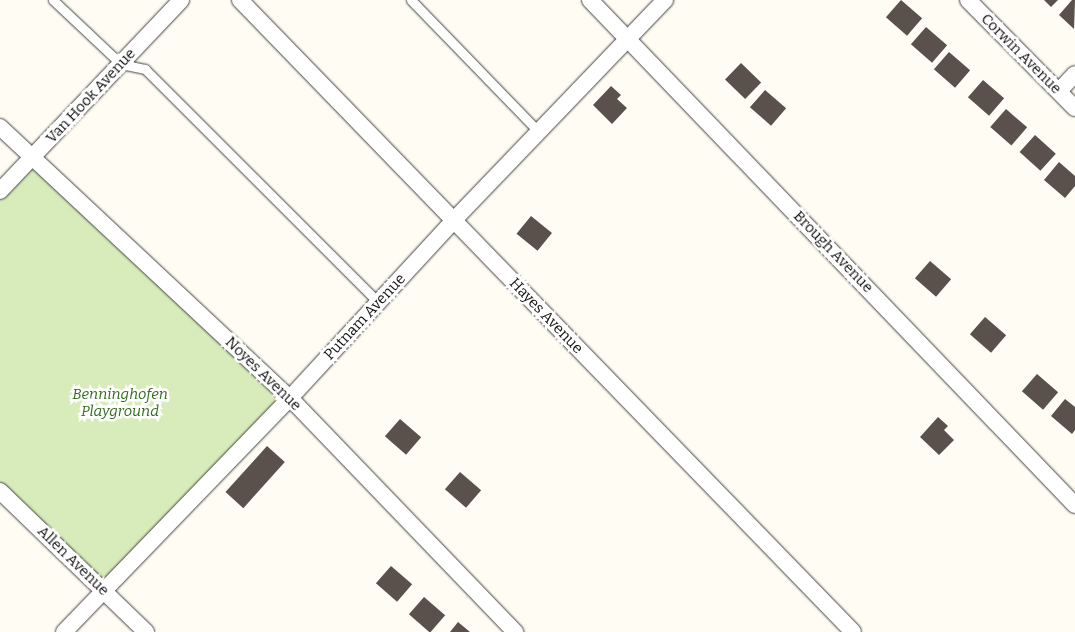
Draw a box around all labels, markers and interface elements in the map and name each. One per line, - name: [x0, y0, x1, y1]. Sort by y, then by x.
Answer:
- street label: Corwin Avenue: [977, 10, 1065, 98]
- street label: Van Hook Avenue: [42, 45, 140, 147]
- street label: Brough Avenue: [789, 207, 877, 297]
- street label: Putnam Avenue: [320, 270, 410, 364]
- street label: Hayes Avenue: [505, 274, 587, 358]
- street label: Noyes Avenue: [221, 333, 305, 415]
- park label: Benninghofen Playground: [72, 385, 168, 420]
- street label: Allen Avenue: [33, 522, 113, 600]

